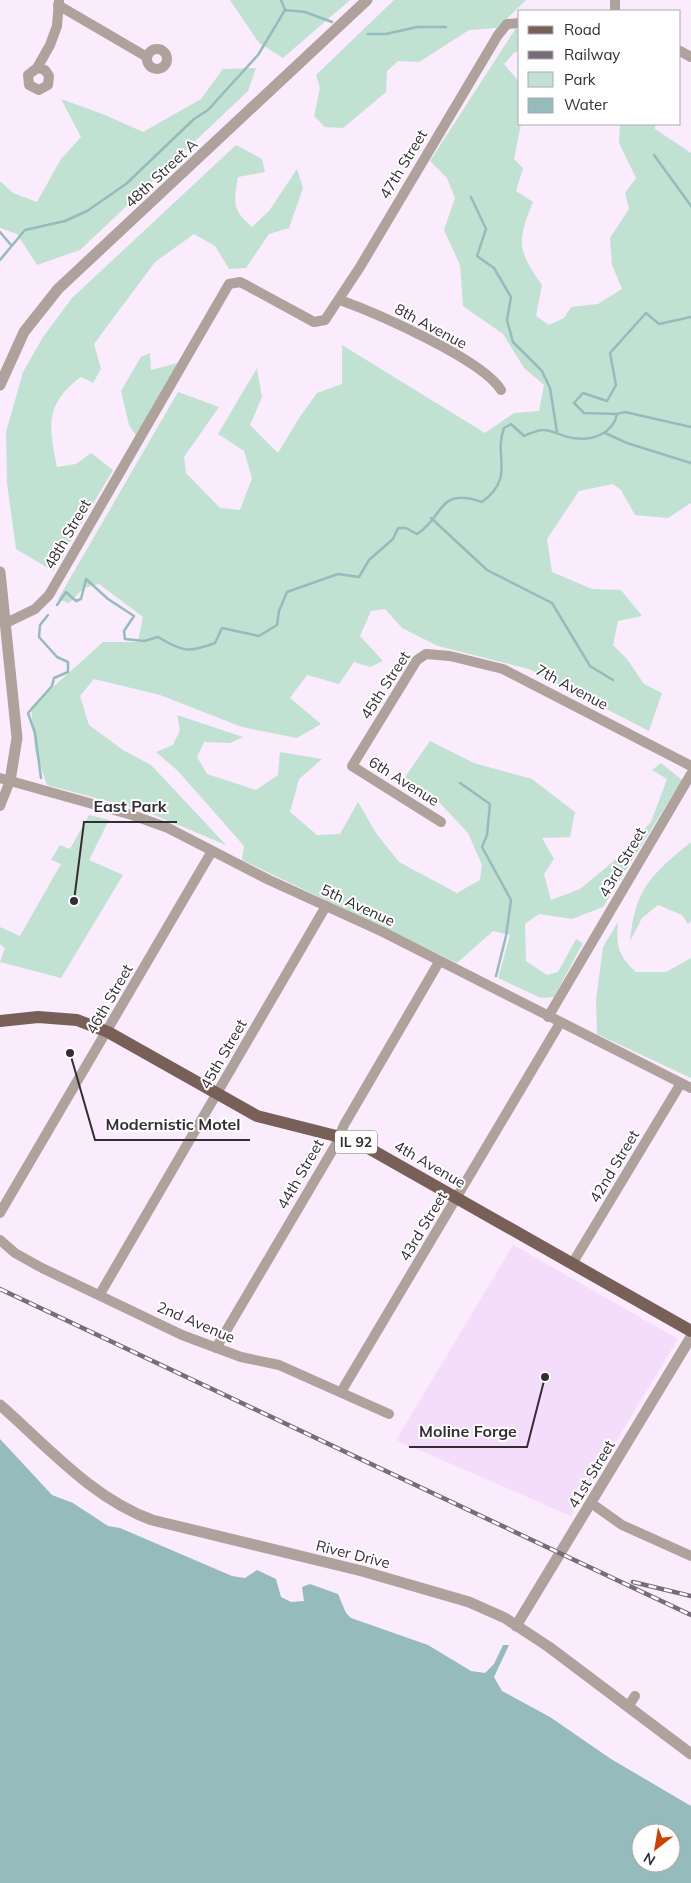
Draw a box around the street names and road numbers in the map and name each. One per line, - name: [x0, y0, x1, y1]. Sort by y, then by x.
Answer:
- street label: 47th Street: [375, 126, 431, 202]
- street label: 48th Street A: [121, 135, 201, 211]
- street label: 8th Avenue: [392, 299, 470, 353]
- street label: 48th Street: [39, 496, 95, 572]
- street label: 45th Street: [356, 647, 414, 723]
- street label: 7th Avenue: [533, 660, 611, 714]
- street label: 6th Avenue: [365, 752, 443, 810]
- street label: 43rd Street: [594, 824, 650, 900]
- street label: 5th Avenue: [318, 880, 398, 930]
- street label: 46th Street: [81, 961, 137, 1037]
- street label: 45th Street: [195, 1016, 251, 1092]
- street label: 42nd Street: [585, 1126, 643, 1206]
- road number: IL 92: [335, 1130, 377, 1154]
- street label: 44th Street: [272, 1136, 328, 1212]
- street label: 4th Avenue: [391, 1136, 469, 1192]
- street label: 43rd Street: [395, 1188, 451, 1264]
- street label: 2nd Avenue: [154, 1297, 238, 1347]
- street label: 41st Street: [563, 1437, 619, 1511]
- street label: River Drive: [314, 1536, 392, 1572]

